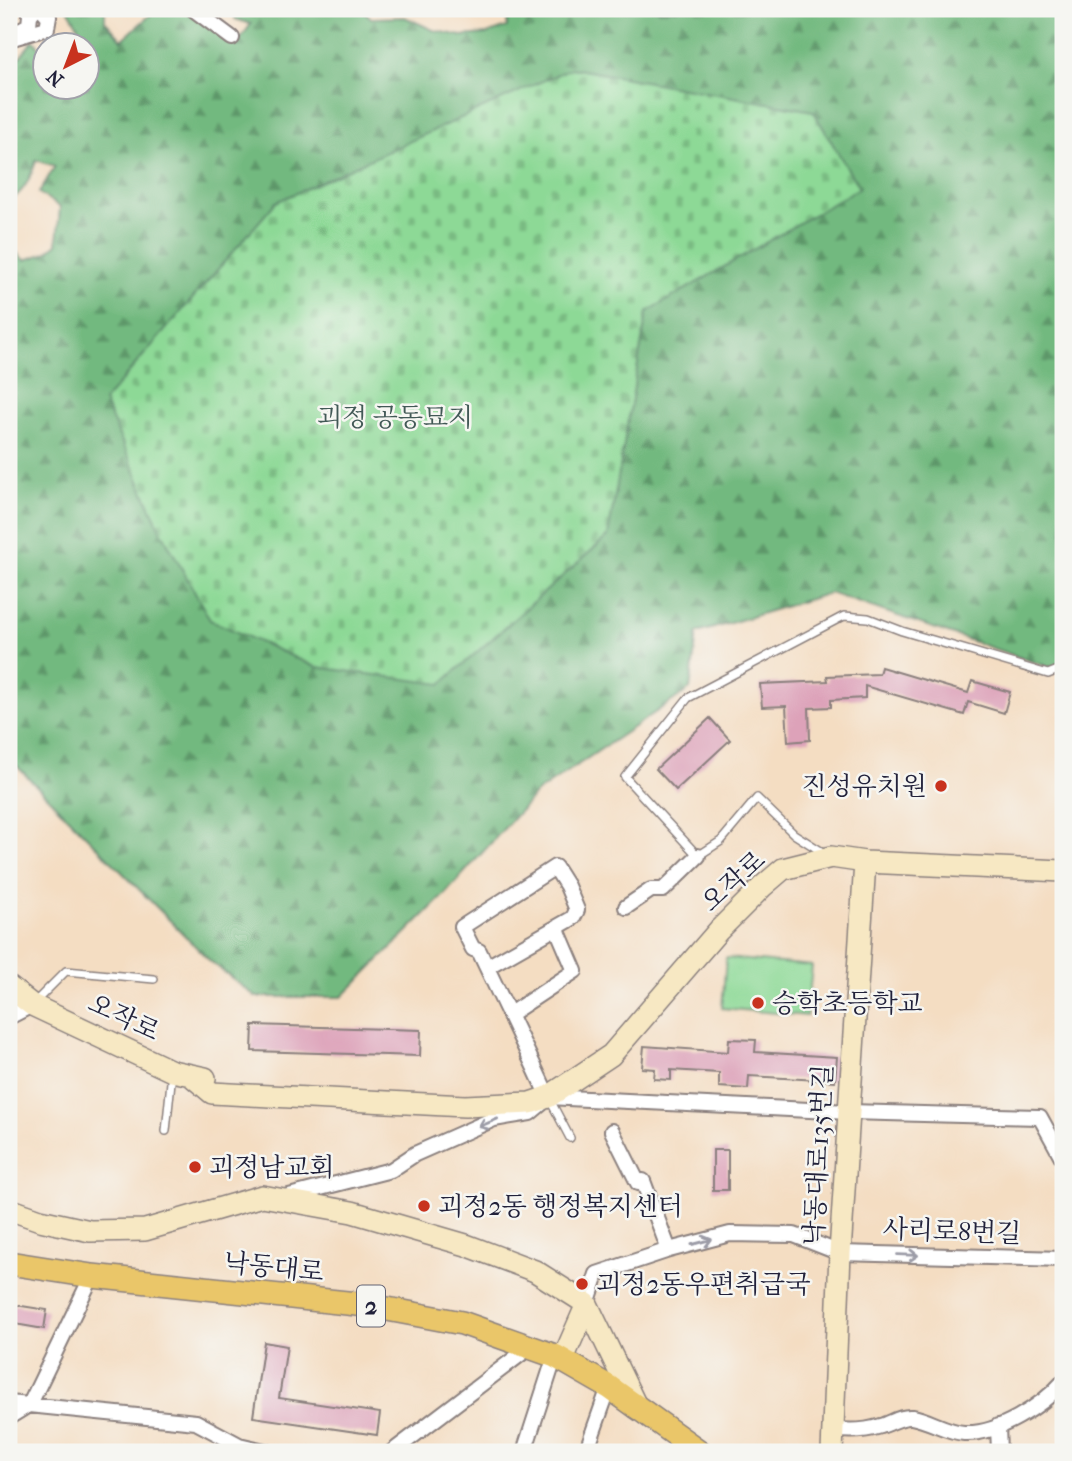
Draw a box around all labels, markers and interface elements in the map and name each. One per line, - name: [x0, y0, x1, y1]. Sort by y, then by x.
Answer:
- north arrow: [32, 32, 102, 102]
- text: N: [42, 65, 68, 91]
- park label: 괴정 공동묘지: [317, 402, 473, 433]
- place label: 진성유치원: [801, 771, 927, 802]
- marker: 진성유치원: [933, 778, 949, 794]
- street label: 오작로: [695, 845, 772, 918]
- street label: 오작로: [83, 987, 164, 1047]
- place label: 승학초등학교: [772, 988, 923, 1019]
- marker: 승학초등학교: [750, 995, 766, 1011]
- street label: 낙동대로135번길: [798, 1063, 839, 1247]
- one-way arrow: [477, 1117, 499, 1130]
- place label: 괴정남교회: [209, 1152, 335, 1183]
- marker: 괴정남교회: [187, 1159, 203, 1175]
- place label: 괴정2동 행정복지센터: [438, 1191, 683, 1222]
- marker: 괴정2동 행정복지센터: [416, 1198, 432, 1214]
- street label: 사리로8번길: [882, 1214, 1022, 1249]
- one-way arrow: [691, 1234, 713, 1247]
- street label: 낙동대로: [222, 1247, 326, 1288]
- one-way arrow: [897, 1248, 920, 1261]
- place label: 괴정2동우편취급국: [596, 1269, 810, 1300]
- marker: 괴정2동우편취급국: [574, 1276, 590, 1292]
- road number: 2: [357, 1286, 385, 1326]

